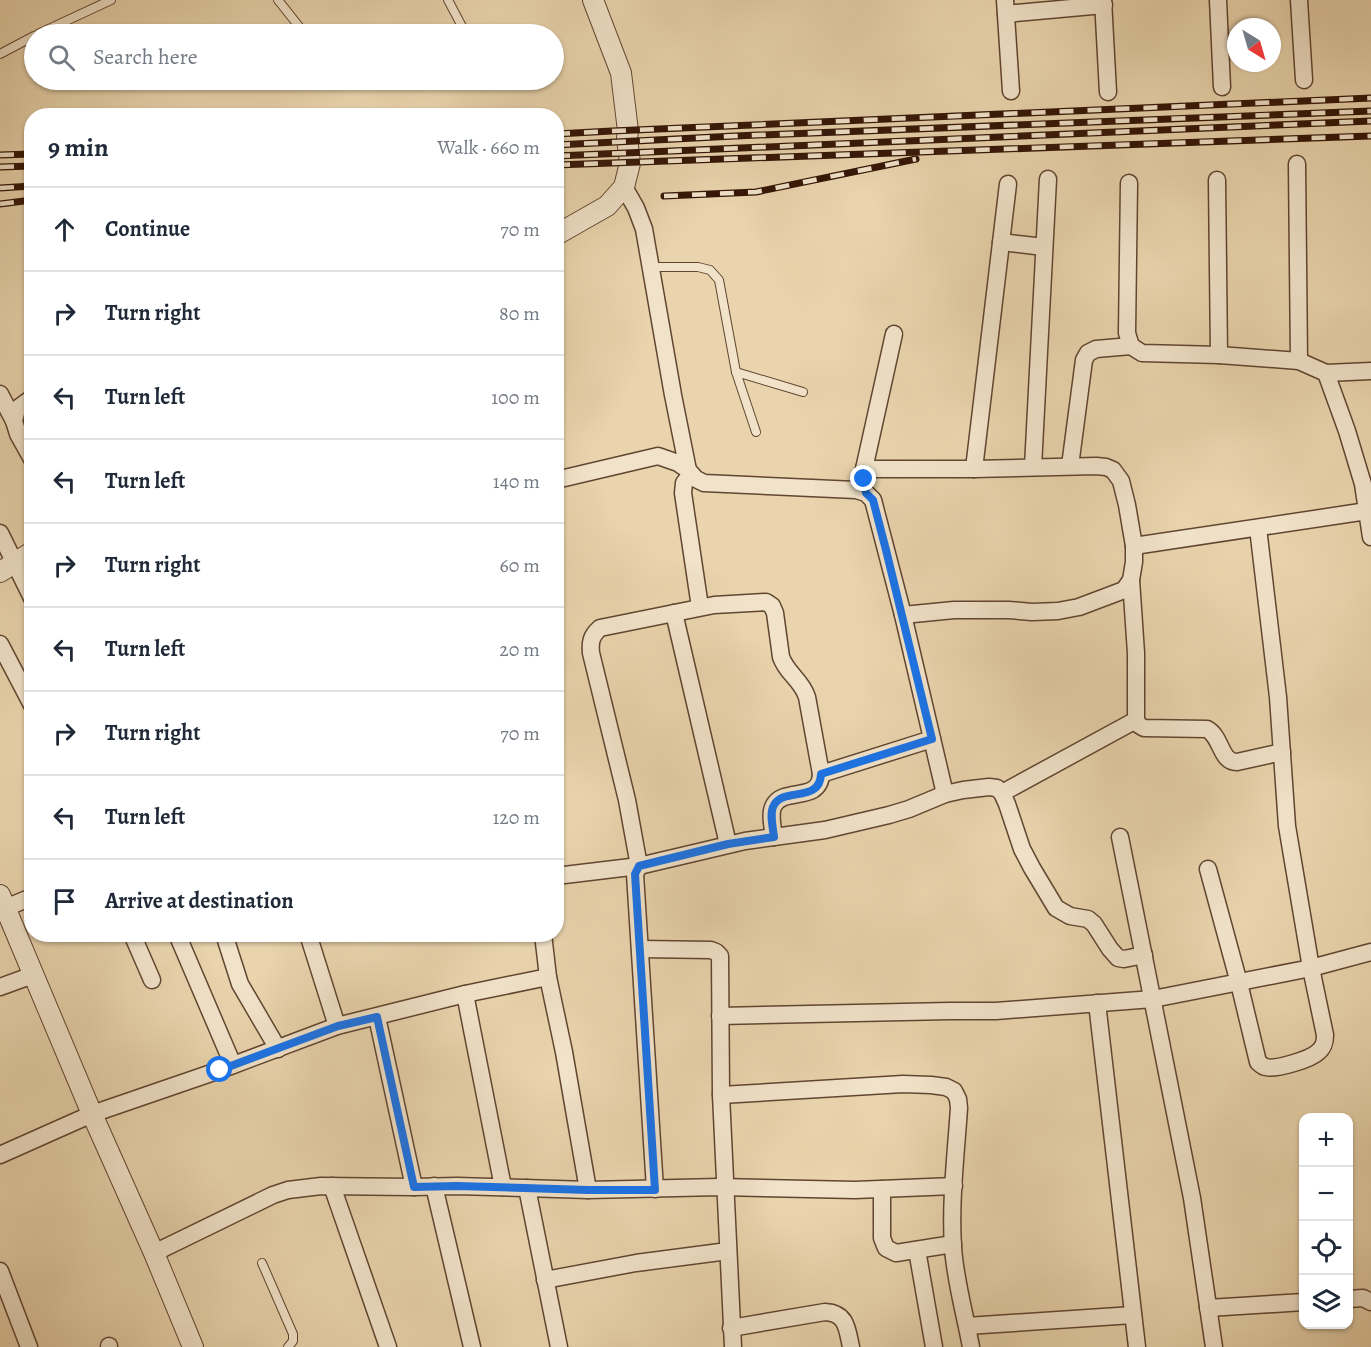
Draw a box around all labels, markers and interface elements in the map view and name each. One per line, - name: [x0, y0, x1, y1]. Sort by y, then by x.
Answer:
- north arrow: [1227, 18, 1281, 72]
- search box: [24, 24, 564, 90]
- icon: search: [45, 41, 78, 74]
- text: Search here: [93, 42, 198, 72]
- text: 9 min: [48, 130, 109, 165]
- text: Walk · 660 m: [437, 134, 540, 161]
- icon: ahead: [48, 213, 81, 246]
- text: Continue: [105, 214, 190, 244]
- text: 70 m: [500, 216, 540, 243]
- icon: right: [48, 297, 81, 330]
- text: Turn right: [105, 298, 201, 328]
- text: 80 m: [499, 300, 540, 327]
- icon: left: [48, 381, 81, 414]
- text: Turn left: [105, 382, 185, 412]
- text: 100 m: [491, 384, 540, 411]
- icon: left: [48, 465, 81, 498]
- route end: [850, 465, 876, 491]
- text: Turn left: [105, 466, 185, 496]
- text: 140 m: [493, 468, 540, 495]
- icon: right: [48, 549, 81, 582]
- text: Turn right: [105, 550, 201, 580]
- text: 60 m: [500, 552, 540, 579]
- icon: left: [48, 633, 81, 666]
- text: Turn left: [105, 634, 185, 664]
- text: 20 m: [499, 636, 540, 663]
- icon: right: [48, 717, 81, 750]
- text: Turn right: [105, 718, 201, 748]
- text: 70 m: [500, 720, 540, 747]
- icon: left: [48, 801, 81, 834]
- text: Turn left: [105, 802, 185, 832]
- text: 120 m: [492, 804, 540, 831]
- icon: arrive: [48, 885, 81, 918]
- text: Arrive at destination: [105, 886, 294, 916]
- route start: [206, 1056, 232, 1082]
- map controls: [1299, 1113, 1353, 1329]
- button: +: [1299, 1113, 1353, 1167]
- button: −: [1299, 1167, 1353, 1221]
- button: locate: [1299, 1221, 1353, 1275]
- button: layers: [1299, 1275, 1353, 1329]

